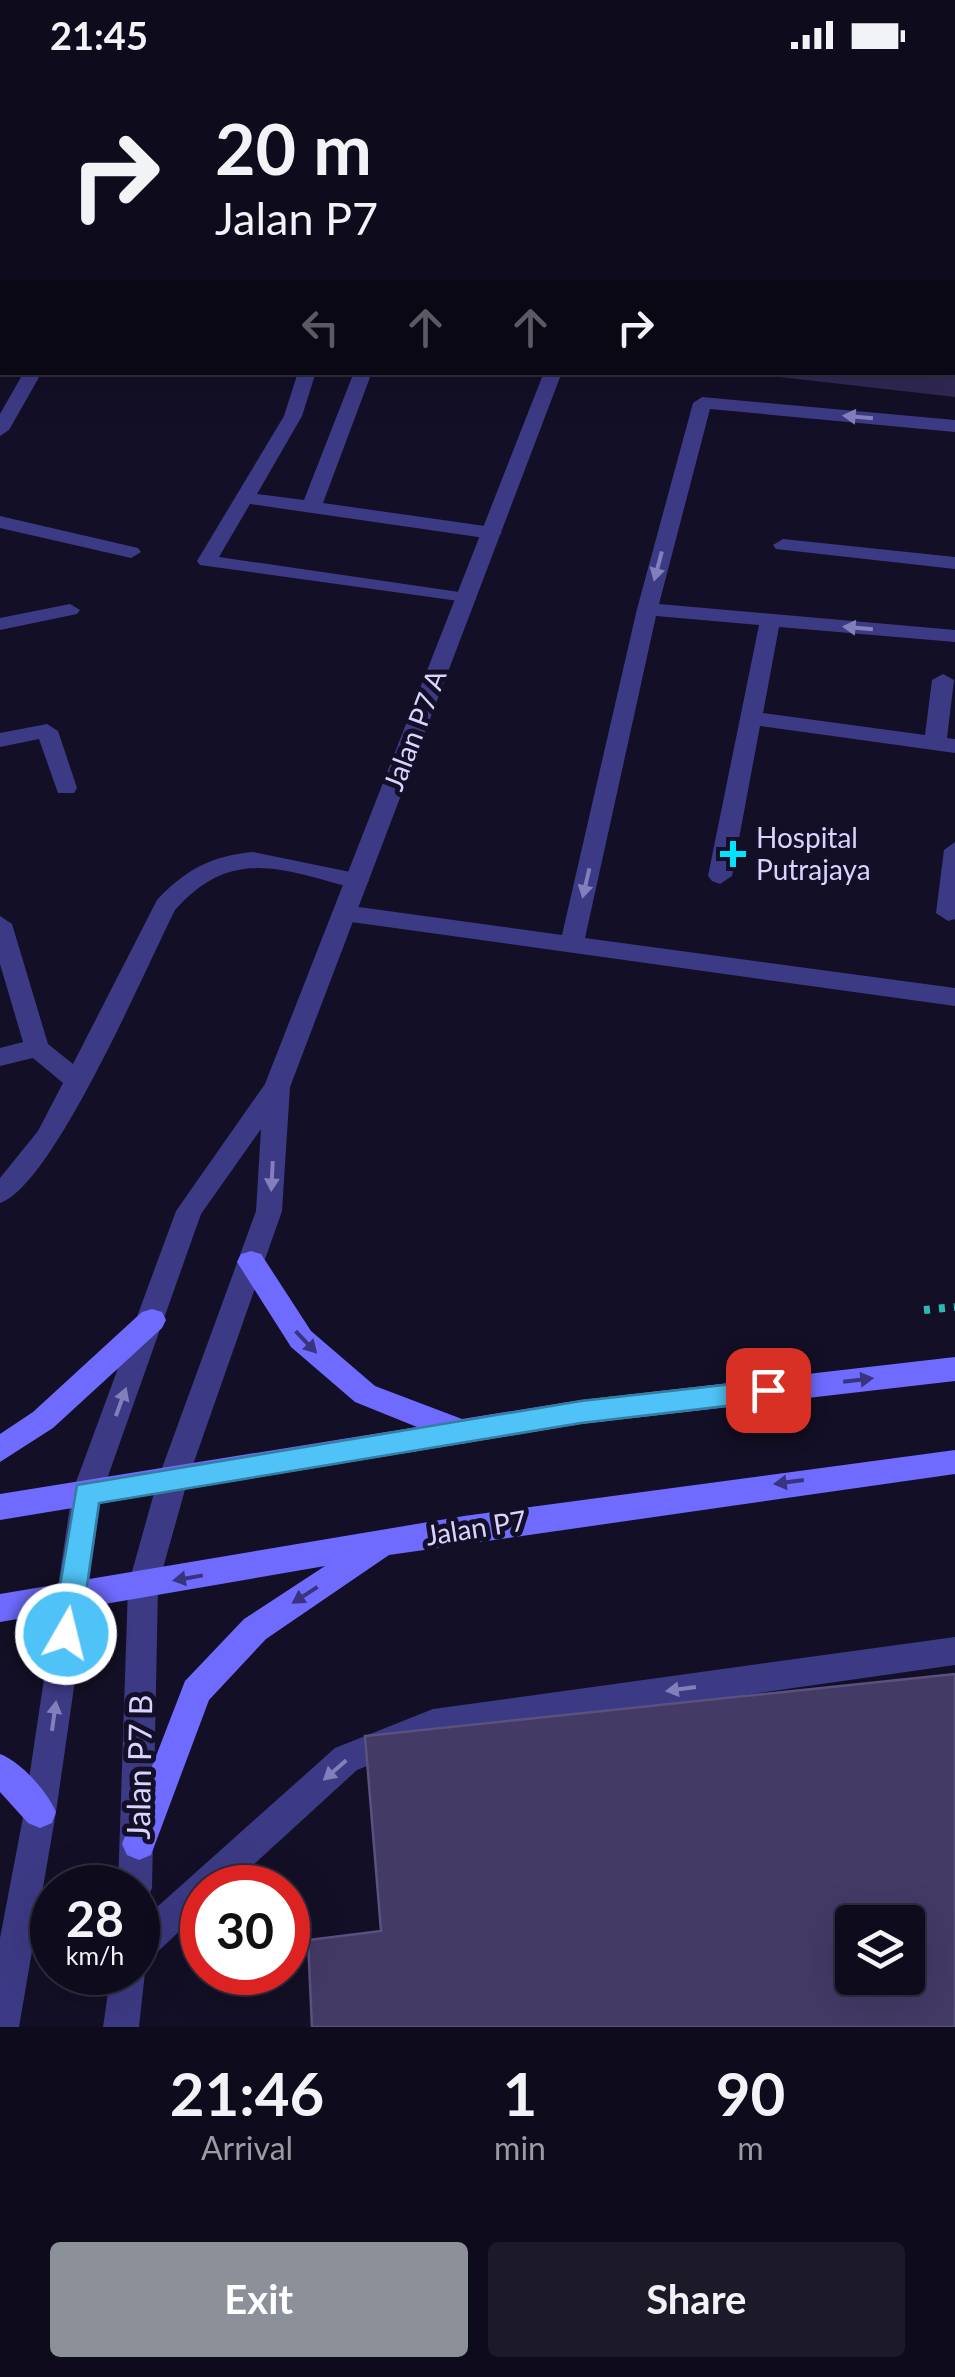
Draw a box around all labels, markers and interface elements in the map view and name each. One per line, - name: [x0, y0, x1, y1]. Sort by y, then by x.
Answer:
- text: 21:45: [50, 12, 148, 58]
- text: 20 m: [215, 106, 372, 190]
- icon: right: [50, 110, 180, 240]
- text: Jalan P7: [215, 191, 378, 245]
- icon: left: [293, 300, 348, 355]
- icon: ahead: [398, 300, 453, 355]
- icon: ahead: [503, 300, 558, 355]
- icon: right: [608, 300, 663, 355]
- one-way arrow: [841, 409, 873, 425]
- one-way arrow: [650, 551, 666, 582]
- one-way arrow: [841, 619, 873, 635]
- street label: Jalan P7 A: [375, 664, 453, 795]
- place label: Hospital Putrajaya: [756, 820, 871, 886]
- marker: Hospital Putrajaya: [720, 841, 746, 867]
- one-way arrow: [578, 868, 593, 899]
- one-way arrow: [264, 1161, 280, 1192]
- one-way arrow: [294, 1329, 317, 1353]
- pin: [726, 1348, 811, 1433]
- icon: arrive: [741, 1363, 796, 1418]
- one-way arrow: [842, 1372, 874, 1388]
- one-way arrow: [114, 1387, 129, 1417]
- one-way arrow: [772, 1475, 804, 1491]
- street label: Jalan P7: [423, 1502, 529, 1552]
- one-way arrow: [171, 1571, 203, 1586]
- position arrow: [14, 1582, 118, 1686]
- one-way arrow: [292, 1586, 319, 1604]
- one-way arrow: [665, 1682, 696, 1698]
- street label: Jalan P7 B: [118, 1694, 159, 1840]
- one-way arrow: [47, 1699, 63, 1731]
- one-way arrow: [322, 1758, 347, 1780]
- speed limit sign: 30: [180, 1865, 310, 1995]
- text: 28: [66, 1888, 124, 1948]
- map controls: [835, 1905, 925, 1995]
- button: layers: [835, 1905, 925, 1995]
- text: km/h: [66, 1940, 124, 1970]
- text: 21:46: [170, 2057, 324, 2129]
- text: 1: [503, 2057, 537, 2129]
- text: 90: [716, 2057, 785, 2129]
- text: Arrival: [201, 2128, 293, 2167]
- text: min: [494, 2128, 546, 2167]
- text: m: [737, 2128, 764, 2167]
- button: Exit: [50, 2242, 468, 2357]
- button: Share: [488, 2242, 905, 2357]

